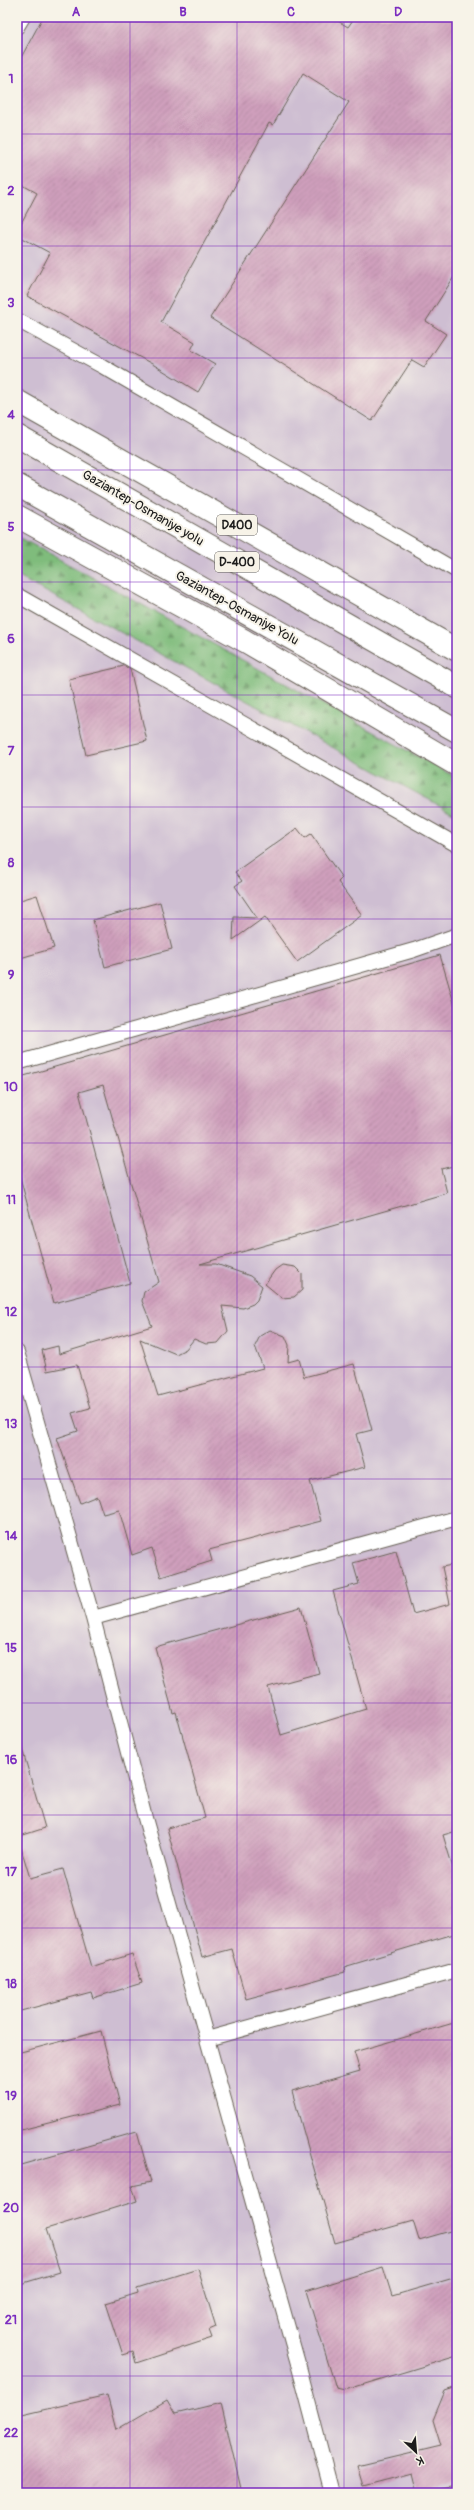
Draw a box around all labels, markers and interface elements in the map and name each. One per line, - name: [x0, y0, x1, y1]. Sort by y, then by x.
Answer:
- text: A: [72, 4, 81, 20]
- text: B: [179, 4, 187, 20]
- text: C: [287, 4, 295, 20]
- text: D: [394, 4, 402, 20]
- text: 1: [8, 71, 14, 87]
- text: 2: [7, 183, 15, 199]
- text: 3: [7, 295, 15, 311]
- text: 4: [7, 407, 15, 423]
- street label: Gaziantep-Osmaniye yolu: [79, 467, 207, 549]
- road number: D400: [217, 515, 257, 535]
- text: 5: [7, 519, 15, 535]
- road number: D-400: [215, 552, 259, 572]
- street label: Gaziantep-Osmaniye Yolu: [173, 567, 301, 649]
- text: 6: [7, 631, 15, 647]
- text: 7: [8, 743, 15, 759]
- text: 8: [8, 855, 15, 871]
- text: 9: [8, 967, 15, 983]
- text: 10: [4, 1079, 18, 1095]
- text: 11: [6, 1192, 16, 1208]
- text: 12: [5, 1304, 17, 1320]
- text: 13: [5, 1416, 17, 1432]
- text: 14: [5, 1528, 18, 1544]
- text: 15: [5, 1640, 17, 1656]
- text: 16: [5, 1752, 18, 1768]
- text: 17: [5, 1864, 17, 1880]
- text: 18: [5, 1976, 17, 1992]
- text: 19: [5, 2088, 17, 2104]
- text: 20: [3, 2200, 19, 2216]
- text: 21: [5, 2312, 17, 2328]
- text: 22: [4, 2425, 18, 2441]
- north arrow: [396, 2432, 436, 2472]
- text: K: [414, 2453, 426, 2468]

